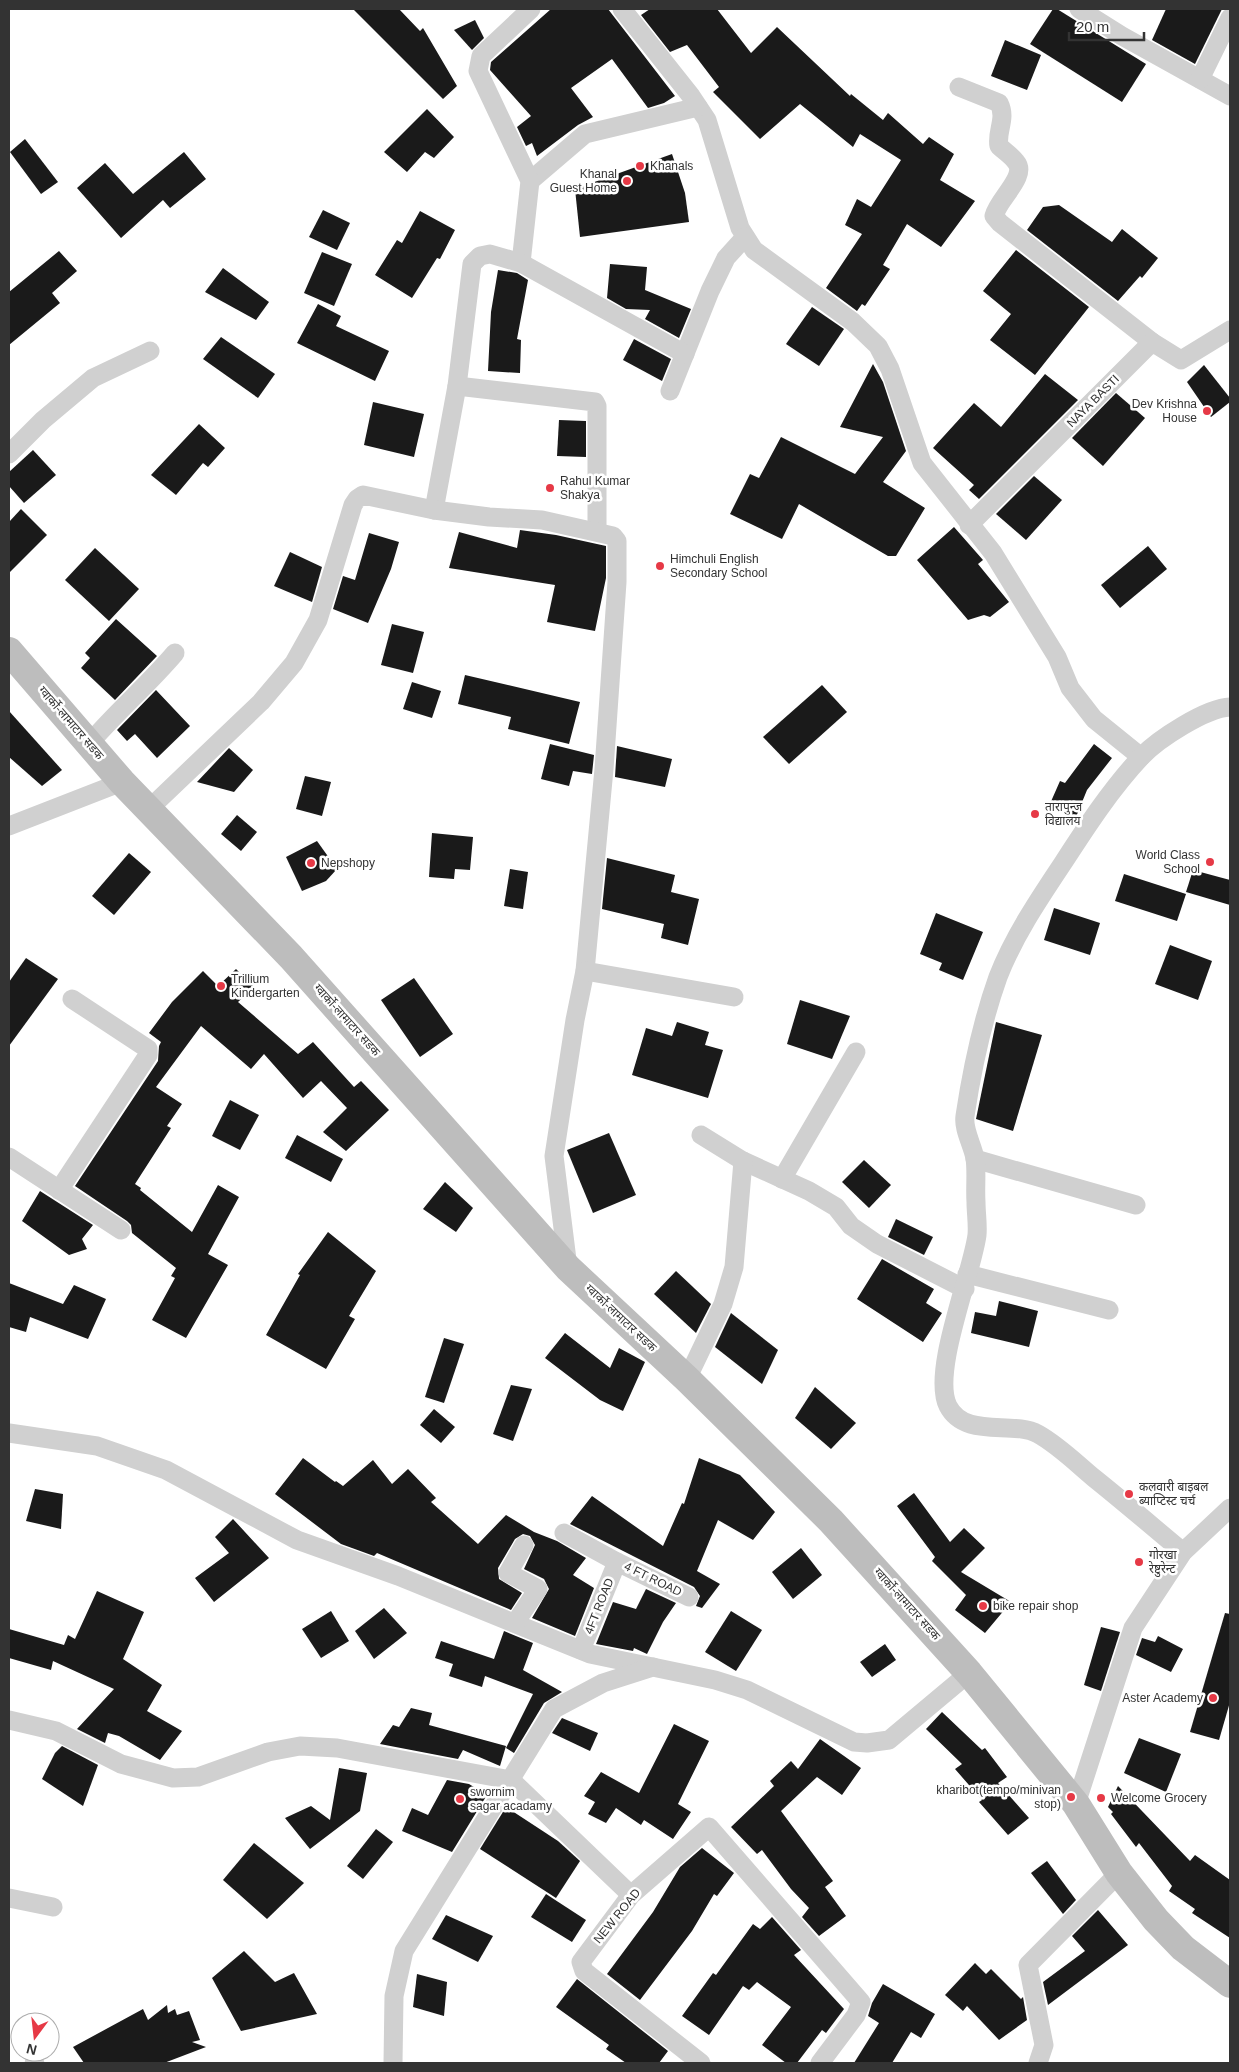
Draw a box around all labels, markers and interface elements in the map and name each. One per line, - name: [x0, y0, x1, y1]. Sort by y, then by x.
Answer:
- scale bar: [1069, 10, 1144, 42]
- text: 20 m: [1076, 18, 1109, 35]
- place label: Khanals: [650, 159, 693, 173]
- marker: Khanals: [634, 160, 646, 172]
- place label: Khanal Guest Home: [550, 167, 617, 195]
- marker: Khanal Guest Home: [621, 175, 633, 187]
- street label: NAYA BASTI: [1064, 372, 1122, 430]
- place label: Dev Krishna House: [1132, 397, 1197, 425]
- marker: Dev Krishna House: [1201, 405, 1213, 417]
- place label: Rahul Kumar Shakya: [560, 474, 630, 502]
- marker: Rahul Kumar Shakya: [544, 482, 556, 494]
- place label: Himchuli English Secondary School: [670, 552, 767, 580]
- marker: Himchuli English Secondary School: [654, 560, 666, 572]
- street label: ग्वार्को-लामाटार सडक: [35, 684, 107, 763]
- place label: तारापुन्ज विद्यालय: [1045, 800, 1083, 828]
- marker: तारापुन्ज विद्यालय: [1029, 808, 1041, 820]
- place label: World Class School: [1136, 848, 1200, 876]
- place label: Nepshopy: [321, 856, 375, 870]
- marker: World Class School: [1204, 856, 1216, 868]
- marker: Nepshopy: [305, 857, 317, 869]
- place label: Trillium Kindergarten: [231, 972, 300, 1000]
- marker: Trillium Kindergarten: [215, 980, 227, 992]
- street label: ग्वार्को-लामाटार सडक: [311, 981, 384, 1060]
- street label: ग्वार्को-लामाटार सडक: [583, 1281, 660, 1355]
- place label: कलवारी बाइबल ब्याप्टिस्ट चर्च: [1139, 1479, 1209, 1508]
- marker: कलवारी बाइबल ब्याप्टिस्ट चर्च: [1123, 1488, 1135, 1500]
- place label: गोरखा रेष्टुरेन्ट: [1149, 1547, 1178, 1577]
- marker: गोरखा रेष्टुरेन्ट: [1133, 1556, 1145, 1568]
- street label: 4 FT ROAD: [622, 1559, 684, 1599]
- street label: ग्वार्को-लामाटार सडक: [871, 1565, 944, 1644]
- street label: 4FT ROAD: [581, 1576, 617, 1636]
- place label: bike repair shop: [993, 1599, 1079, 1613]
- marker: bike repair shop: [977, 1600, 989, 1612]
- place label: Aster Academy: [1122, 1691, 1203, 1705]
- marker: Aster Academy: [1207, 1692, 1219, 1704]
- place label: kharibot(tempo/minivan stop): [936, 1783, 1061, 1811]
- place label: swornim sagar acadamy: [470, 1785, 552, 1813]
- marker: kharibot(tempo/minivan stop): [1065, 1791, 1077, 1803]
- place label: Welcome Grocery: [1111, 1791, 1207, 1805]
- marker: Welcome Grocery: [1095, 1792, 1107, 1804]
- marker: swornim sagar acadamy: [454, 1793, 466, 1805]
- street label: NEW ROAD: [591, 1886, 643, 1946]
- north arrow: [10, 2012, 60, 2062]
- text: N: [25, 2041, 39, 2059]

